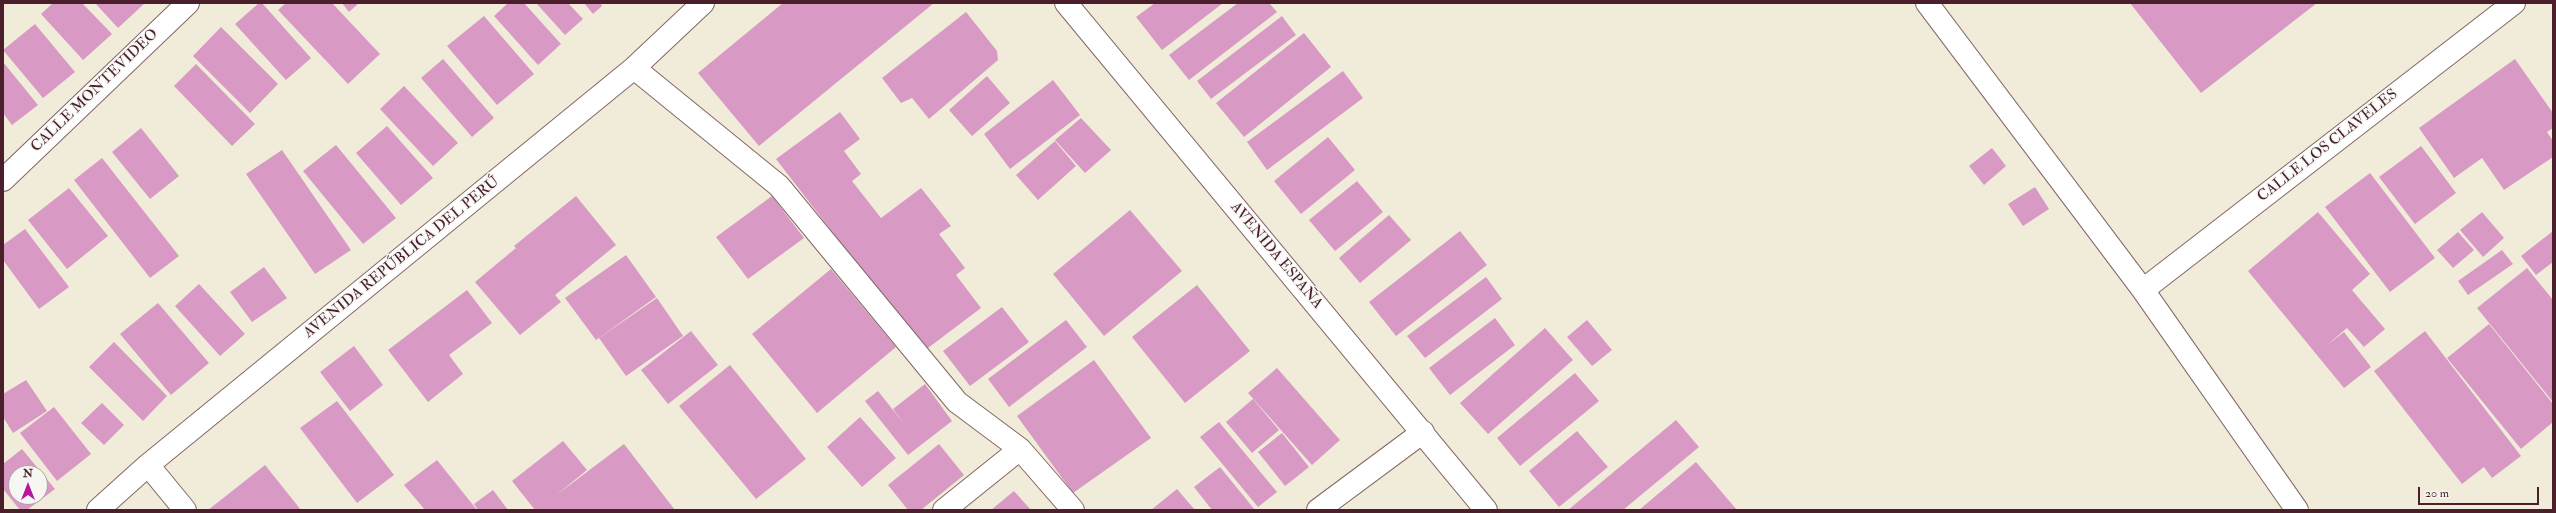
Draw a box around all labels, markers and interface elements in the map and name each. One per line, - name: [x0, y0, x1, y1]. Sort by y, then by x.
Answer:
- street label: CALLE MONTEVIDEO: [28, 26, 162, 156]
- street label: CALLE LOS CLAVELES: [2254, 86, 2402, 206]
- street label: AVENIDA REPÚBLICA DEL PERÚ: [300, 173, 504, 343]
- street label: AVENIDA ESPAÑA: [1226, 199, 1326, 313]
- north arrow: [8, 465, 48, 505]
- text: N: [23, 467, 33, 480]
- scale bar: [2420, 479, 2541, 505]
- text: 20 m: [2425, 486, 2449, 501]

